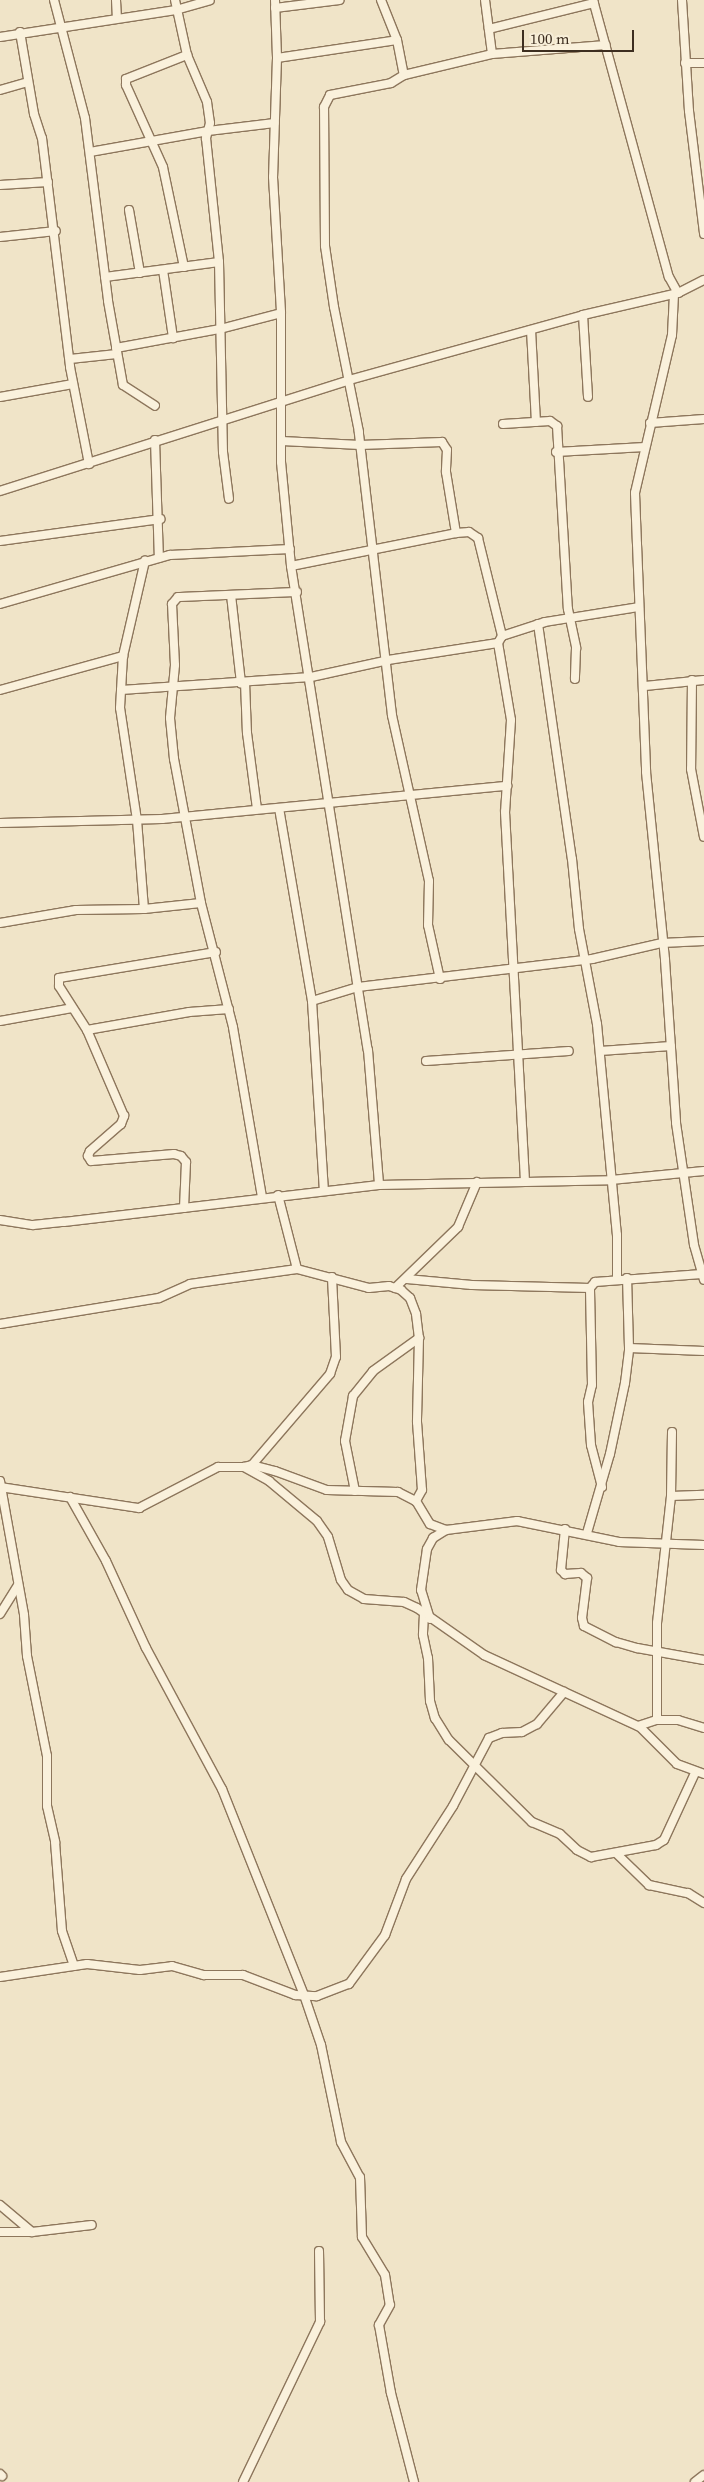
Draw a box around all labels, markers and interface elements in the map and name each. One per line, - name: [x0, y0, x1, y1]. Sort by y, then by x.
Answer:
- scale bar: [524, 20, 636, 52]
- text: 100 m: [530, 28, 570, 49]

